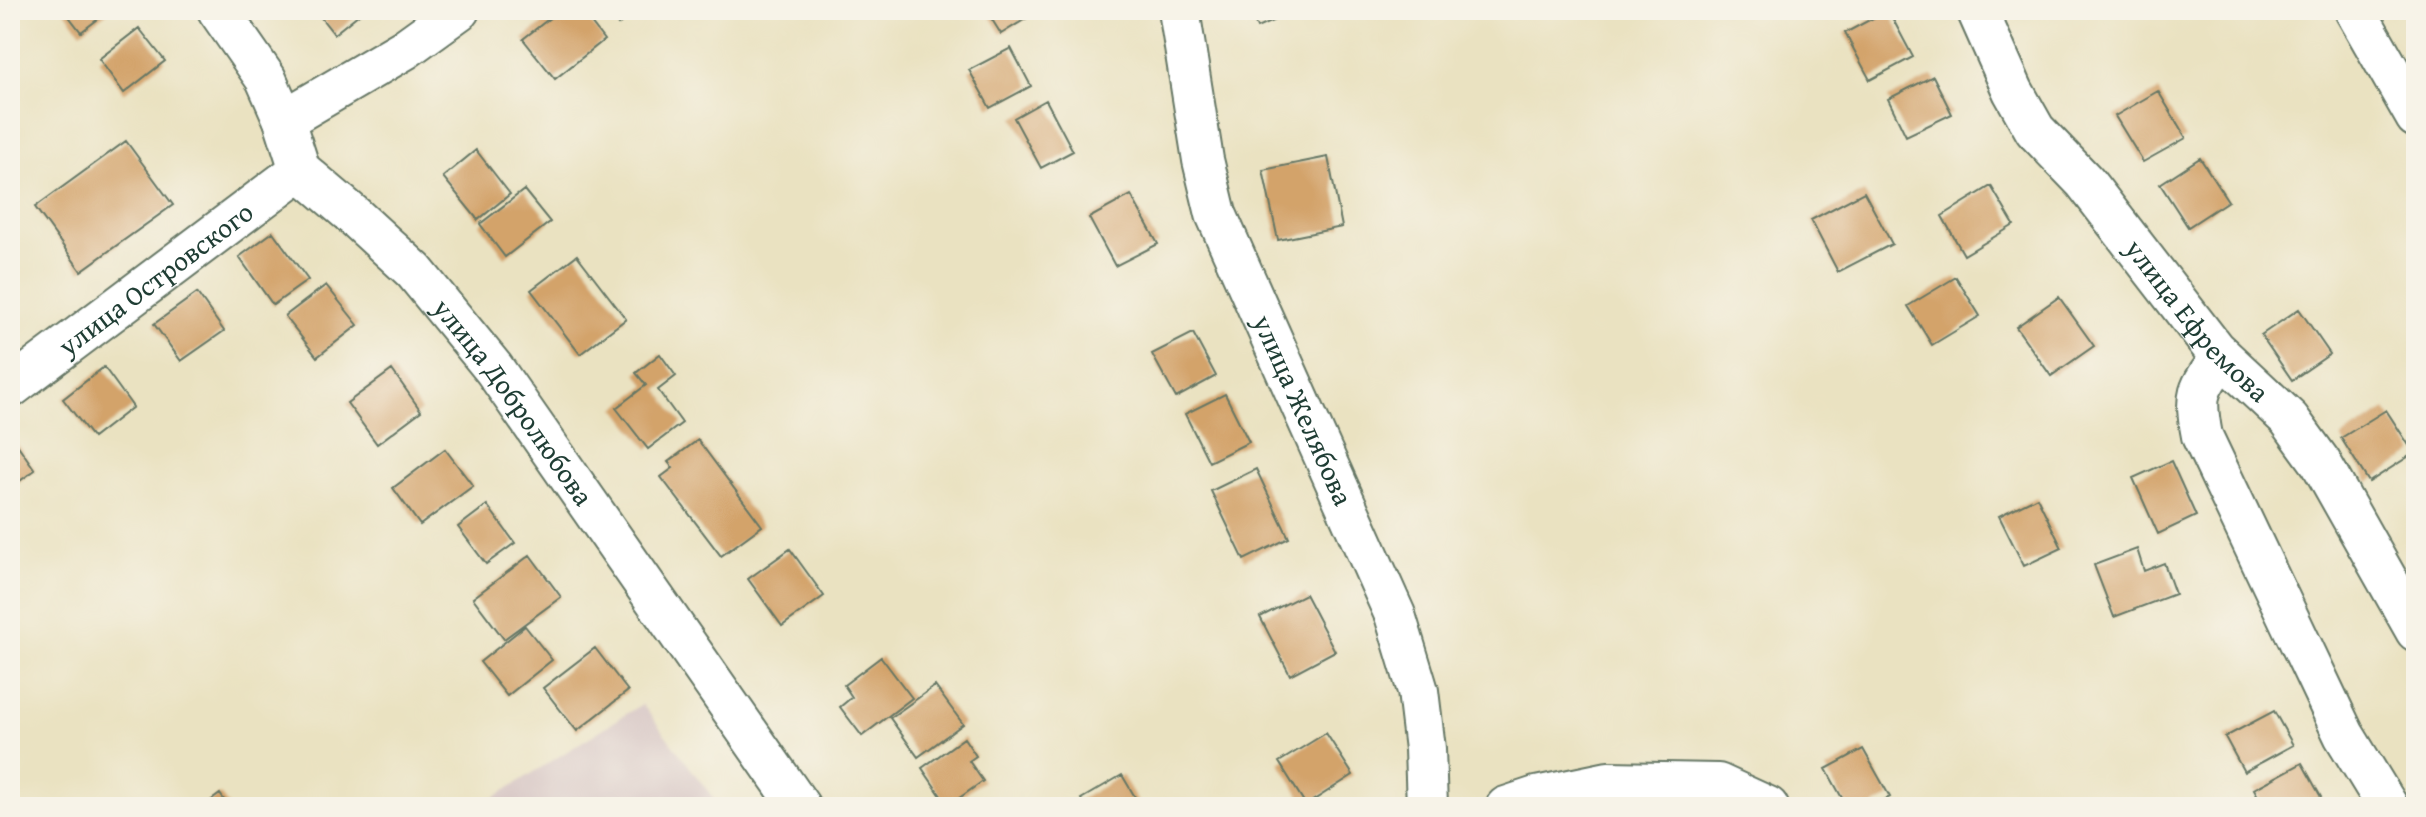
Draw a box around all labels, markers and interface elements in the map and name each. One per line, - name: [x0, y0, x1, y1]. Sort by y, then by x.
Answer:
- street label: улица Островского: [48, 191, 262, 366]
- street label: улица Ефремова: [2115, 229, 2280, 412]
- street label: улица Добролюбова: [423, 288, 605, 514]
- street label: улица Желябова: [1243, 307, 1365, 512]

